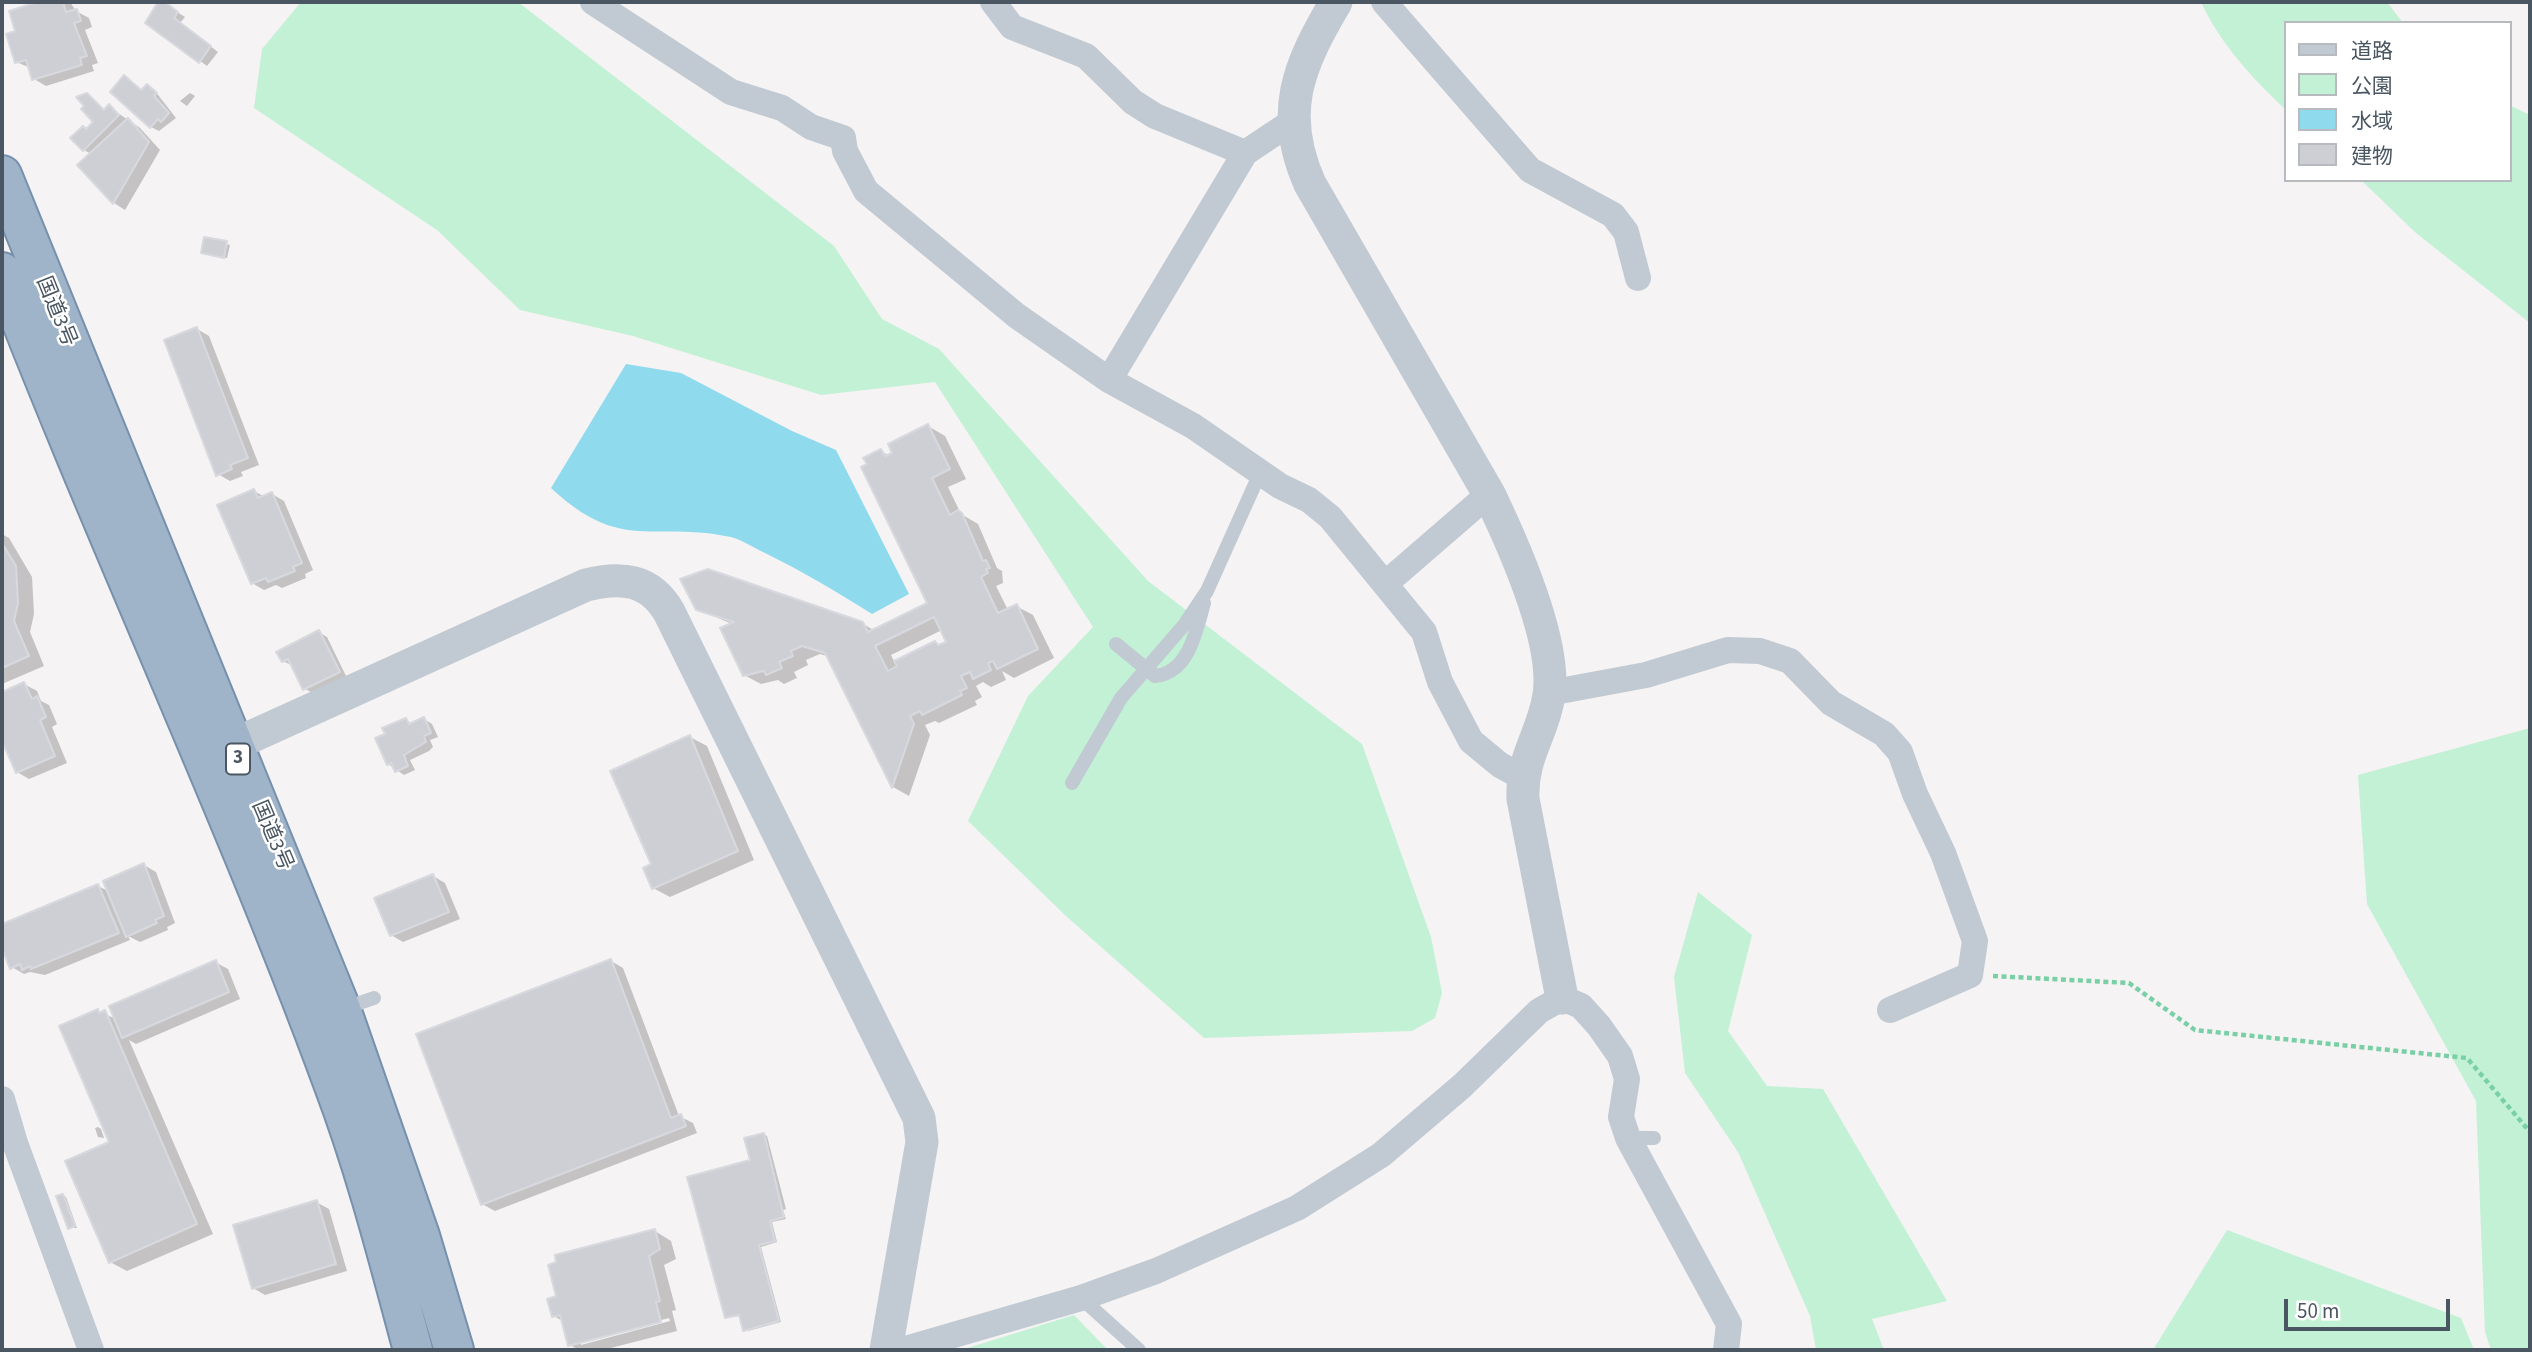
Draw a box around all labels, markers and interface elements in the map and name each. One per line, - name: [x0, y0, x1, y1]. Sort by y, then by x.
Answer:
- legend: [2284, 21, 2511, 182]
- text: 道路: [2351, 36, 2393, 66]
- text: 公園: [2351, 71, 2393, 101]
- text: 水域: [2351, 106, 2393, 136]
- text: 建物: [2351, 141, 2393, 171]
- street label: 国道3号: [30, 273, 80, 351]
- road number: 3: [226, 744, 250, 774]
- street label: 国道3号: [245, 797, 297, 875]
- scale bar: [2287, 1286, 2453, 1330]
- text: 50 m: [2297, 1296, 2339, 1326]

